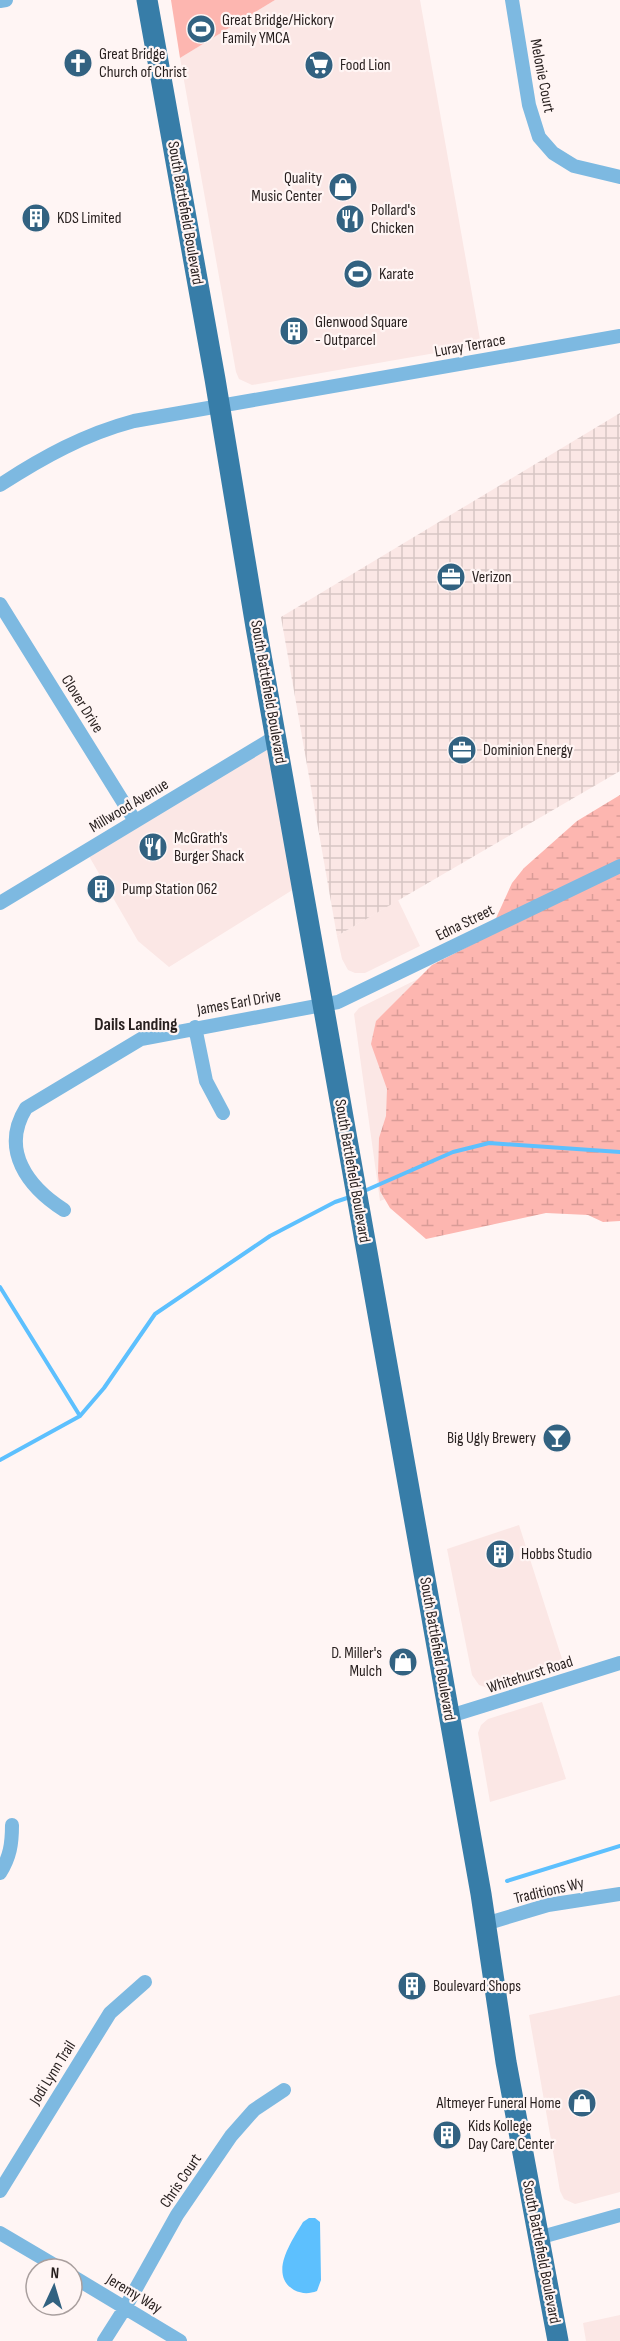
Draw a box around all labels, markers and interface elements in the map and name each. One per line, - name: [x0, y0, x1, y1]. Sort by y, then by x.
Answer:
- place label: Great Bridge/Hickory Family YMCA: [222, 11, 334, 48]
- sports icon: Great Bridge/Hickory Family YMCA: [185, 13, 217, 45]
- street label: Melonie Court: [526, 37, 558, 115]
- place label: Great Bridge Church of Christ: [99, 45, 187, 82]
- church icon: Great Bridge Church of Christ: [62, 47, 94, 79]
- supermarket icon: Food Lion: [303, 49, 335, 81]
- place label: Food Lion: [340, 56, 391, 75]
- street label: South Battlefield Boulevard: [163, 140, 207, 286]
- place label: Quality Music Center: [251, 169, 322, 206]
- shop icon: Quality Music Center: [327, 171, 359, 203]
- place label: Pollard's Chicken: [371, 201, 416, 238]
- building icon: KDS Limited: [20, 202, 52, 234]
- restaurant icon: Pollard's Chicken: [334, 203, 366, 235]
- place label: KDS Limited: [57, 209, 121, 228]
- sports icon: Karate: [342, 258, 374, 290]
- place label: Karate: [379, 265, 414, 284]
- place label: Glenwood Square - Outparcel: [315, 313, 408, 350]
- building icon: Glenwood Square - Outparcel: [278, 315, 310, 347]
- street label: Luray Terrace: [433, 330, 507, 362]
- office icon: Verizon: [435, 561, 467, 593]
- place label: Verizon: [472, 568, 512, 587]
- street label: South Battlefield Boulevard: [246, 619, 290, 765]
- street label: Clover Drive: [57, 671, 107, 737]
- office icon: Dominion Energy: [446, 734, 478, 766]
- place label: Dominion Energy: [483, 741, 573, 760]
- street label: Millwood Avenue: [86, 775, 172, 837]
- place label: McGrath's Burger Shack: [174, 829, 244, 866]
- restaurant icon: McGrath's Burger Shack: [137, 831, 169, 863]
- building icon: Pump Station 062: [85, 873, 117, 905]
- place label: Pump Station 062: [122, 880, 217, 899]
- street label: Edna Street: [433, 901, 497, 945]
- street label: James Earl Drive: [195, 986, 283, 1020]
- district label: Dails Landing: [94, 1014, 178, 1035]
- street label: South Battlefield Boulevard: [330, 1098, 374, 1244]
- bar icon: Big Ugly Brewery: [541, 1422, 573, 1454]
- place label: Big Ugly Brewery: [447, 1429, 536, 1448]
- building icon: Hobbs Studio: [484, 1538, 516, 1570]
- place label: Hobbs Studio: [521, 1545, 592, 1564]
- street label: South Battlefield Boulevard: [415, 1576, 459, 1722]
- place label: D. Miller's Mulch: [331, 1644, 382, 1681]
- shop icon: D. Miller's Mulch: [387, 1646, 419, 1678]
- street label: Whitehurst Road: [485, 1652, 575, 1698]
- street label: Traditions Wy: [512, 1874, 586, 1908]
- building icon: Boulevard Shops: [396, 1970, 428, 2002]
- place label: Boulevard Shops: [433, 1977, 521, 1996]
- street label: Jodi Lynn Trail: [25, 2037, 80, 2109]
- shop icon: Altmeyer Funeral Home: [566, 2087, 598, 2119]
- place label: Altmeyer Funeral Home: [435, 2094, 561, 2113]
- place label: Kids Kollege Day Care Center: [468, 2117, 555, 2154]
- building icon: Kids Kollege Day Care Center: [431, 2119, 463, 2151]
- street label: Chris Court: [156, 2150, 206, 2212]
- street label: South Battlefield Boulevard: [518, 2179, 564, 2325]
- north arrow: [24, 2257, 84, 2317]
- text: N: [50, 2264, 60, 2283]
- street label: Jeremy Way: [102, 2269, 165, 2318]

